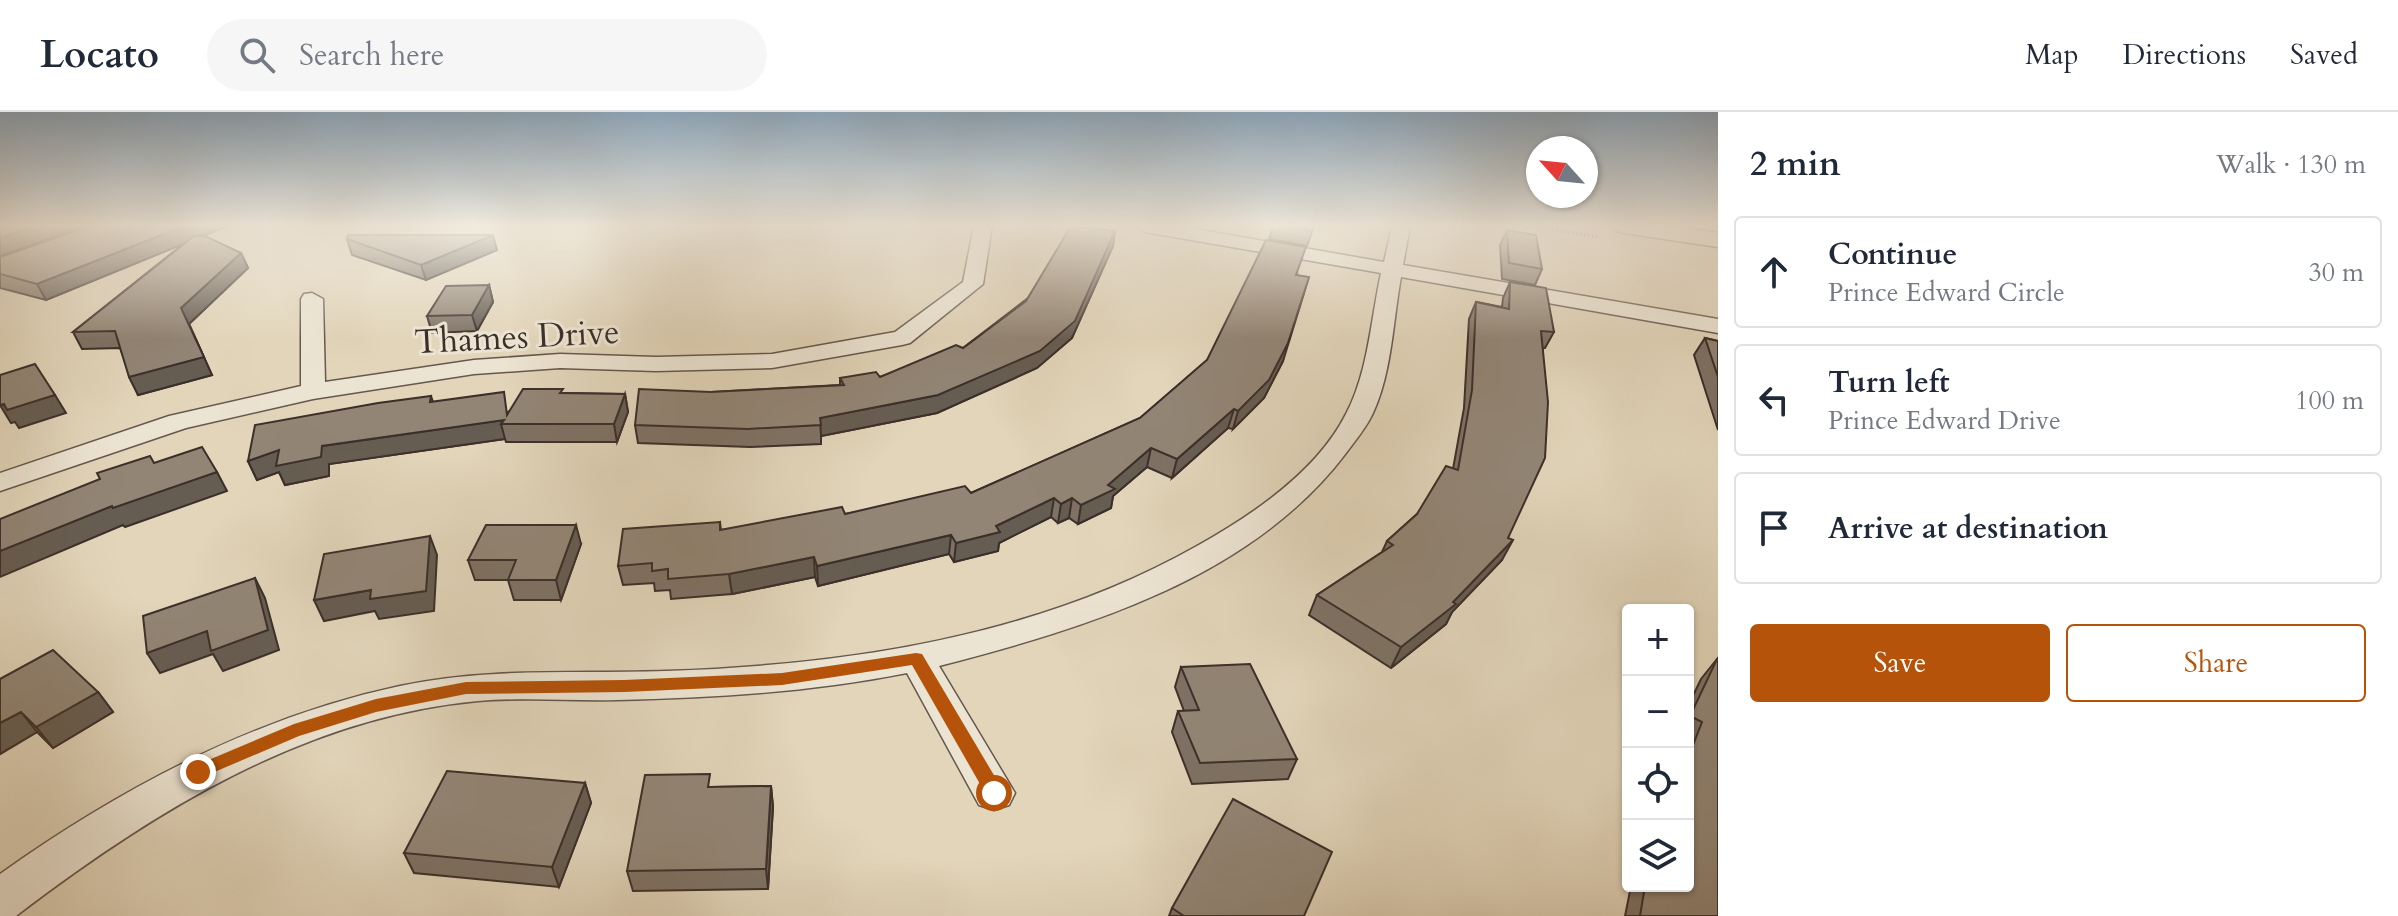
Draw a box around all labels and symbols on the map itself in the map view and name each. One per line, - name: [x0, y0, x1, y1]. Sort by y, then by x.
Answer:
- north arrow: [1526, 136, 1598, 208]
- street label: Thames Drive: [413, 309, 621, 365]
- route end: [180, 754, 216, 790]
- route start: [976, 775, 1012, 811]

